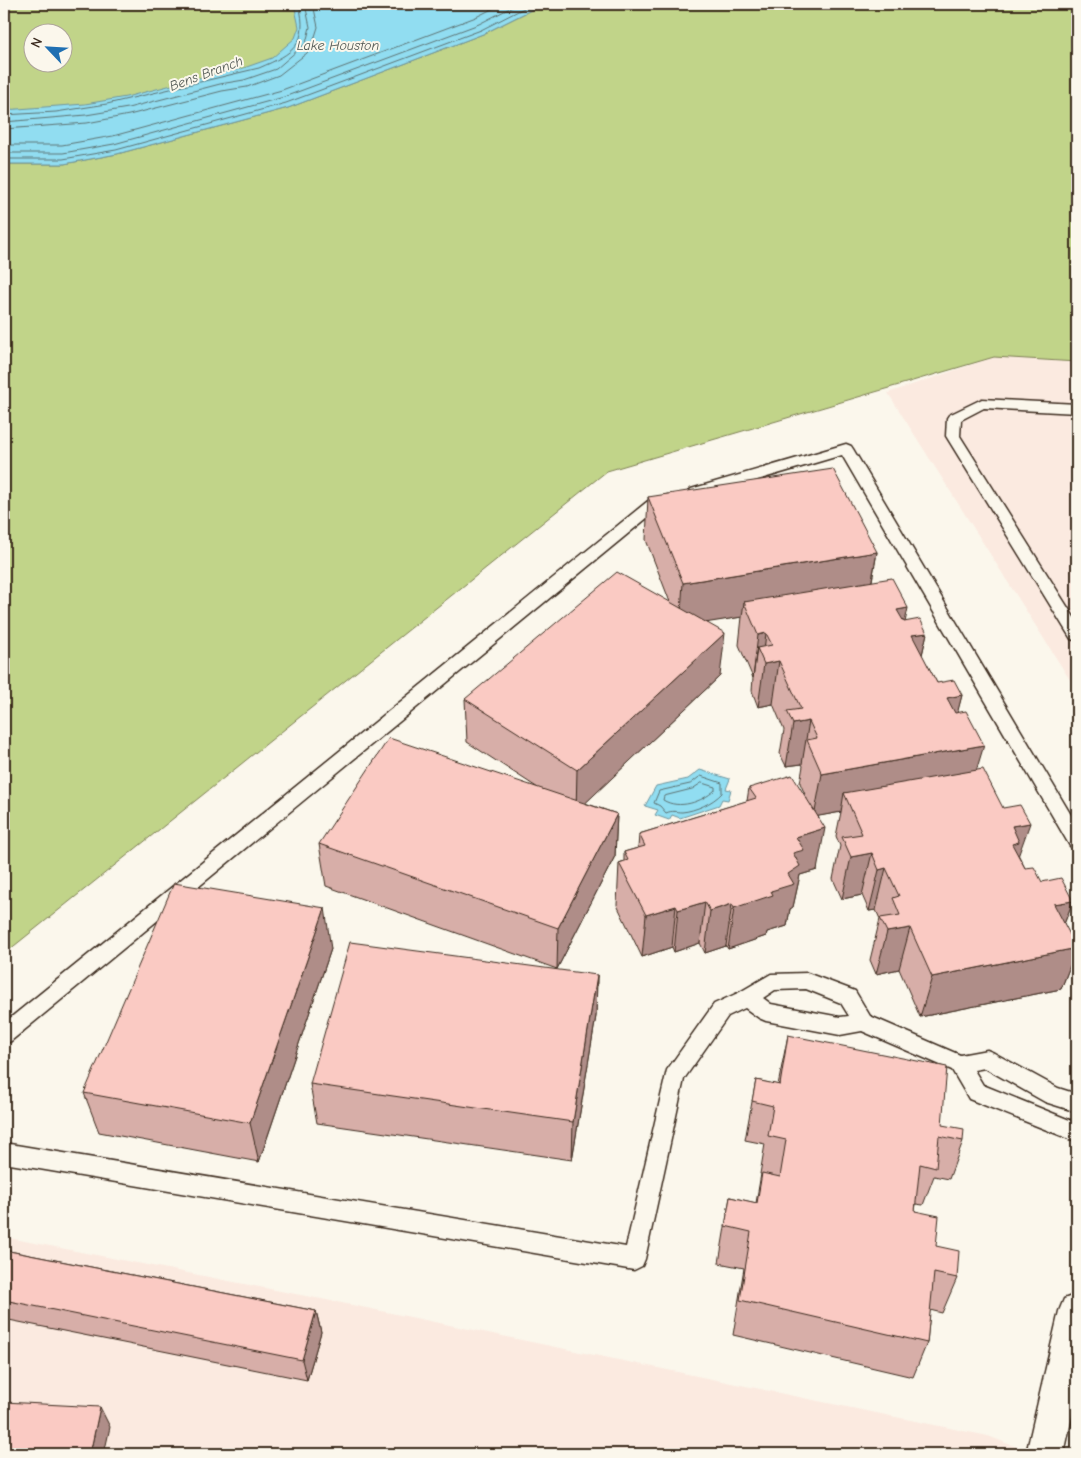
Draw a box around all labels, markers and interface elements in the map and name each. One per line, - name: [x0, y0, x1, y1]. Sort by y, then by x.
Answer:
- north arrow: [22, 22, 72, 72]
- text: N: [27, 35, 46, 50]
- water label: Lake Houston: [297, 37, 380, 54]
- water label: Bens Branch: [167, 52, 245, 95]

